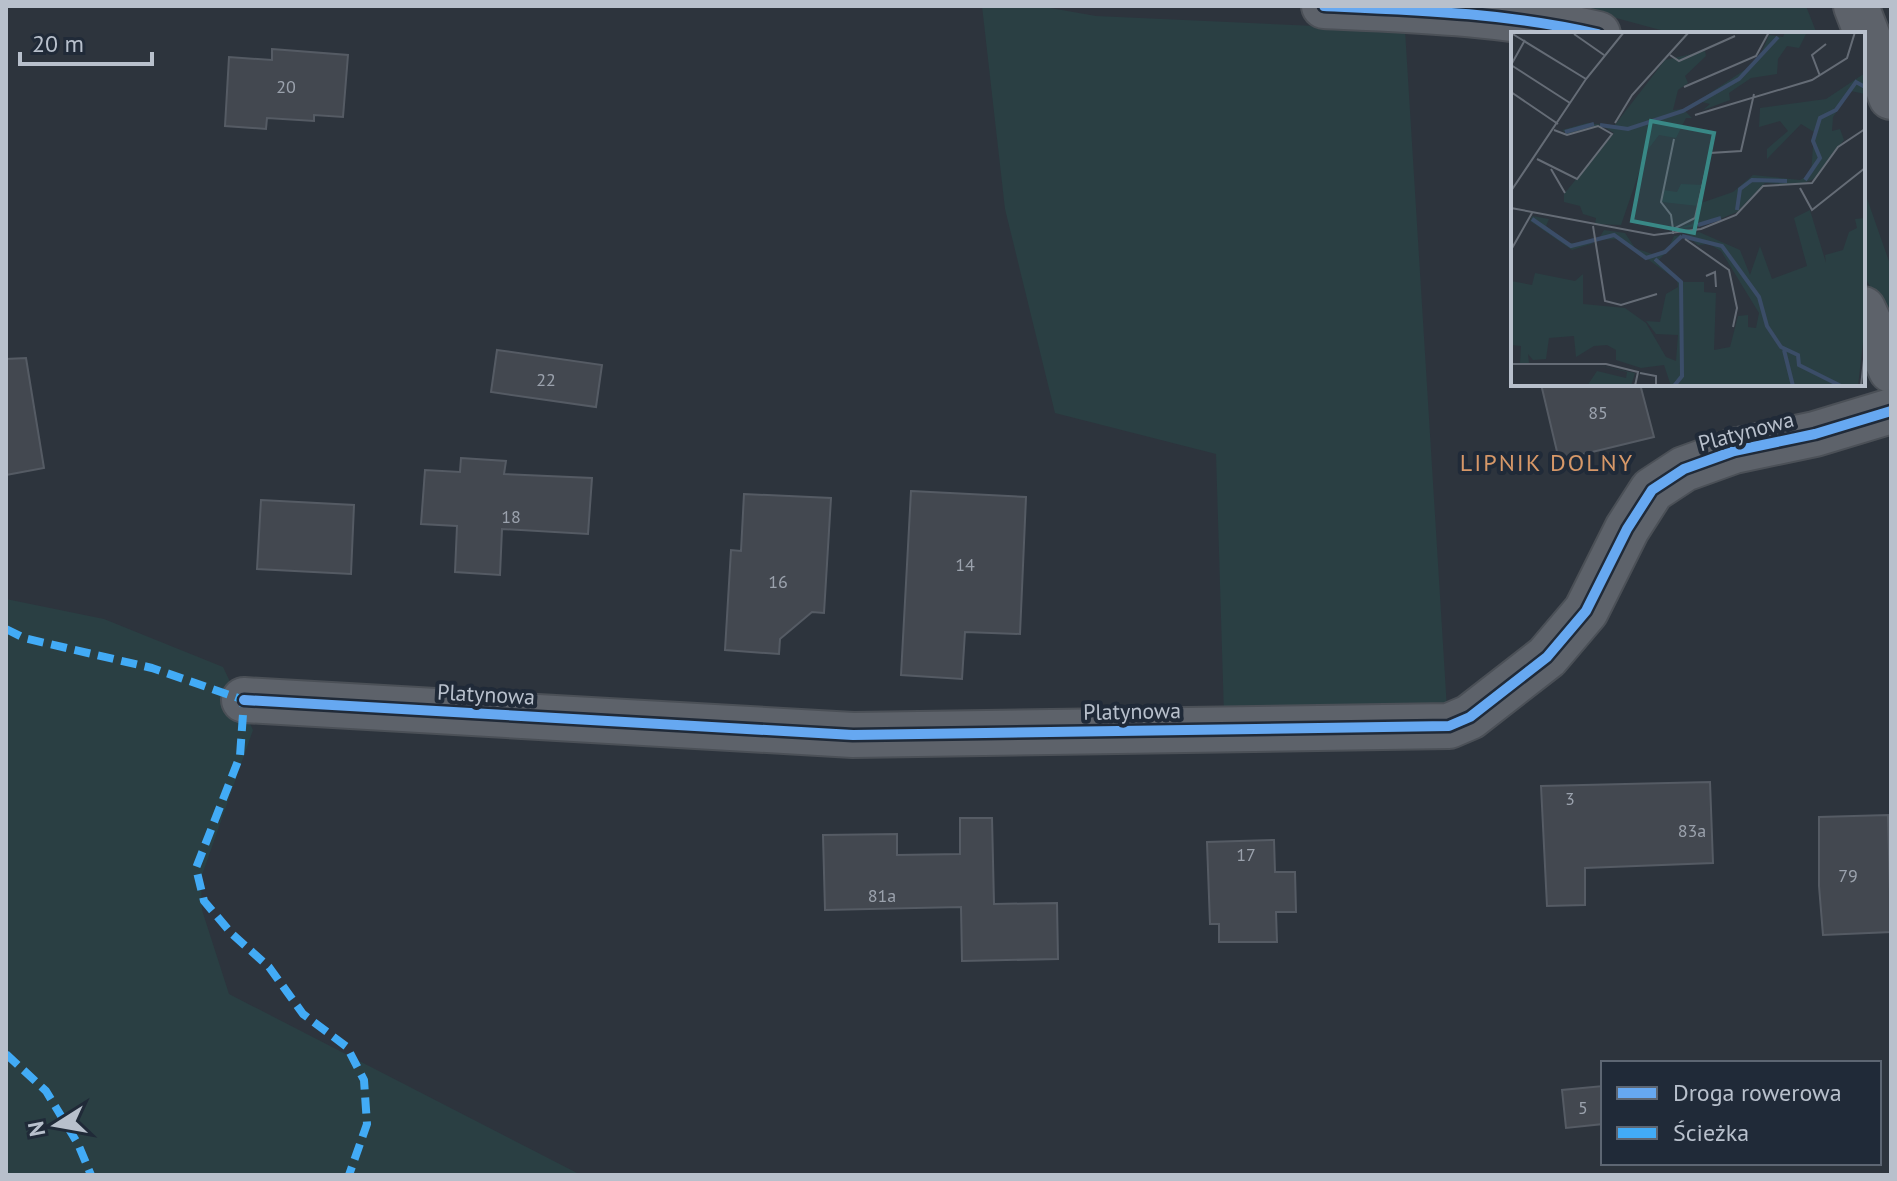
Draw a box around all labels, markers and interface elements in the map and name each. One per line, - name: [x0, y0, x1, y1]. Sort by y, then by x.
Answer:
- scale bar: [20, 16, 152, 66]
- text: 20 m: [32, 28, 84, 59]
- inset map: [1511, 32, 1865, 386]
- house number: 20: [276, 75, 296, 98]
- house number: 22: [536, 368, 556, 391]
- house number: 85: [1588, 401, 1608, 424]
- street label: Platynowa: [1695, 405, 1797, 457]
- district label: LIPNIK DOLNY: [1460, 447, 1634, 478]
- house number: 18: [501, 505, 521, 528]
- house number: 14: [955, 553, 975, 576]
- house number: 16: [768, 570, 788, 593]
- street label: Platynowa: [436, 677, 536, 711]
- street label: Platynowa: [1083, 696, 1181, 726]
- house number: 3: [1565, 787, 1575, 810]
- house number: 83a: [1678, 819, 1706, 842]
- house number: 17: [1236, 843, 1256, 866]
- house number: 79: [1838, 864, 1858, 887]
- house number: 81a: [868, 884, 896, 907]
- legend: [1601, 1061, 1881, 1165]
- text: Droga rowerowa: [1673, 1077, 1842, 1108]
- north arrow: [16, 1085, 96, 1165]
- house number: 5: [1578, 1096, 1588, 1119]
- text: Ścieżka: [1673, 1117, 1749, 1148]
- text: N: [21, 1119, 51, 1139]

